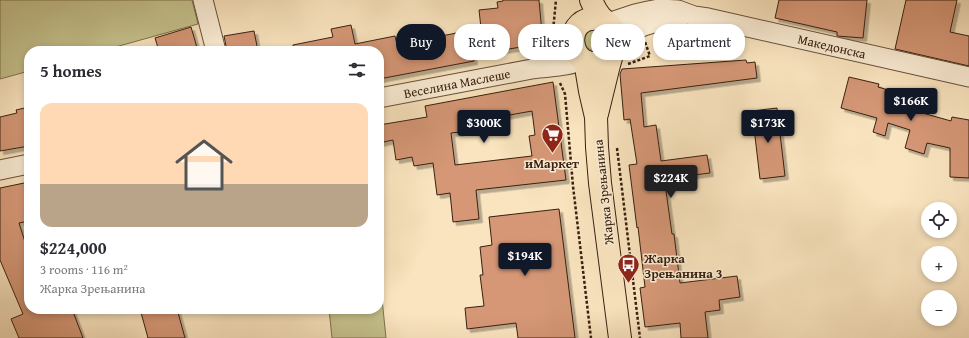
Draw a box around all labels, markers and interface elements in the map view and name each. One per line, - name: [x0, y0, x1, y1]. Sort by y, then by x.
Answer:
- chip: Buy: [396, 24, 446, 60]
- chip: Rent: [454, 24, 510, 60]
- chip: Filters: [518, 24, 583, 60]
- chip: New: [591, 24, 645, 60]
- chip: Apartment: [653, 24, 745, 60]
- street label: Македонска: [796, 29, 869, 64]
- text: 5 homes: [40, 58, 102, 83]
- icon: filters: [346, 59, 368, 81]
- street label: Веселина Маслеше: [402, 64, 512, 103]
- pin: $166K: [883, 88, 939, 122]
- text: $166K: [893, 91, 929, 110]
- pin: $300K: [456, 110, 512, 144]
- pin: $173K: [740, 110, 796, 144]
- text: $300K: [466, 113, 502, 132]
- text: $173K: [750, 113, 786, 132]
- supermarket icon: иМаркет: [539, 122, 565, 155]
- icon: home: [168, 129, 240, 201]
- street label: Жарка Зрењанина: [588, 138, 619, 246]
- place label: иМаркет: [525, 154, 579, 173]
- pin: $224K: [643, 165, 699, 199]
- text: $224K: [653, 168, 689, 187]
- map controls: [921, 202, 957, 326]
- button: locate: [921, 202, 957, 238]
- text: $224,000: [40, 235, 106, 260]
- pin: $194K: [497, 243, 553, 277]
- text: $194K: [507, 246, 543, 265]
- button: +: [921, 246, 957, 282]
- place label: Жарка Зрењанина 3: [643, 249, 722, 283]
- bus stop icon: Жарка Зрењанина 3: [615, 252, 641, 285]
- text: 3 rooms · 116 m²: [40, 260, 128, 279]
- text: Жарка Зрењанина: [40, 279, 145, 298]
- button: −: [921, 290, 957, 326]

